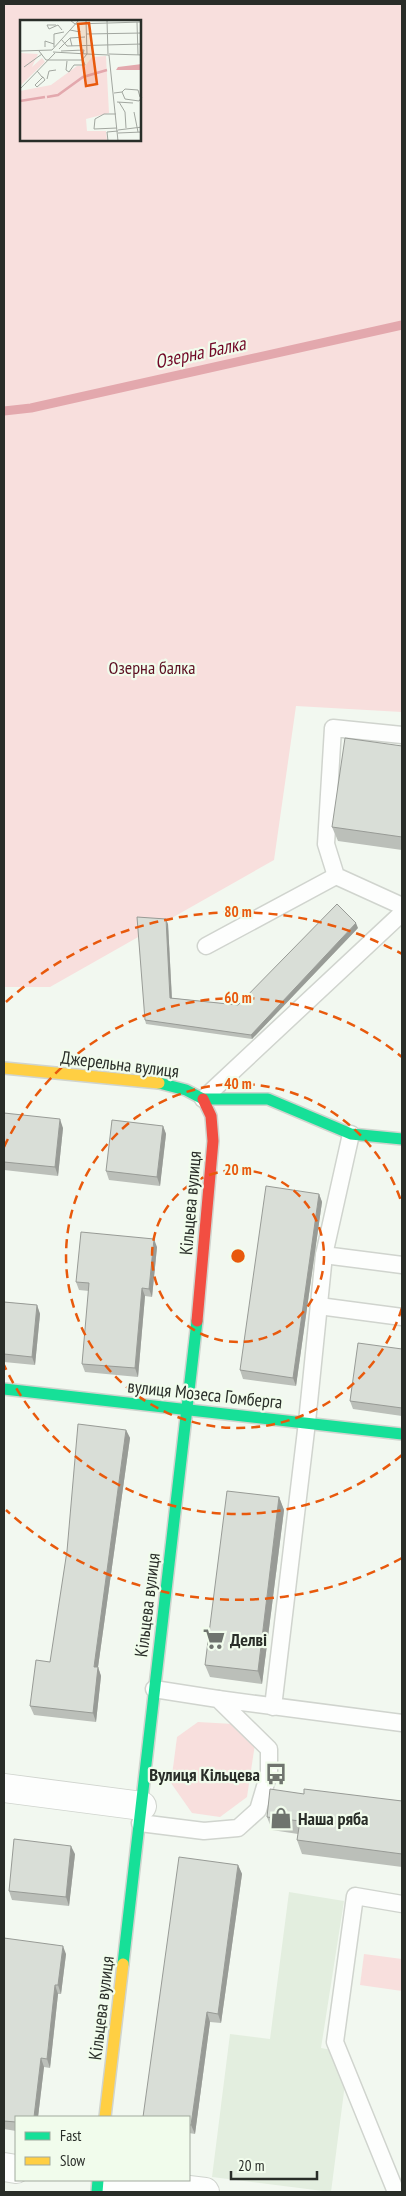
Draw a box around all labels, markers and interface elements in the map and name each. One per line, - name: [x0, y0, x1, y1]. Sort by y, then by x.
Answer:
- inset map: [20, 20, 141, 141]
- water label: Озерна Балка: [153, 330, 249, 373]
- park label: Озерна балка: [109, 656, 195, 679]
- text: 80 m: [224, 902, 252, 921]
- text: 60 m: [224, 988, 252, 1007]
- street label: Джерельна вулиця: [60, 1045, 180, 1083]
- text: 40 m: [224, 1074, 252, 1093]
- street label: Кільцева вулиця: [174, 1150, 206, 1256]
- text: 20 m: [224, 1160, 252, 1179]
- centre of rings: [229, 1247, 247, 1265]
- street label: вулиця Мозеса Гомберга: [126, 1374, 284, 1414]
- street label: Кільцева вулиця: [129, 1552, 165, 1658]
- supermarket icon: Делві: [201, 1626, 227, 1652]
- place label: Делві: [230, 1628, 267, 1651]
- bus stop icon: Вулиця Кільцева: [263, 1761, 289, 1787]
- place label: Вулиця Кільцева: [149, 1763, 260, 1786]
- shop icon: Наша ряба: [268, 1805, 294, 1831]
- place label: Наша ряба: [298, 1807, 369, 1830]
- street label: Кільцева вулиця: [83, 1955, 119, 2061]
- legend: [15, 2116, 190, 2181]
- text: Fast: [60, 2126, 81, 2145]
- scale bar: [231, 2148, 317, 2180]
- text: Slow: [60, 2151, 85, 2170]
- text: 20 m: [238, 2156, 264, 2175]

